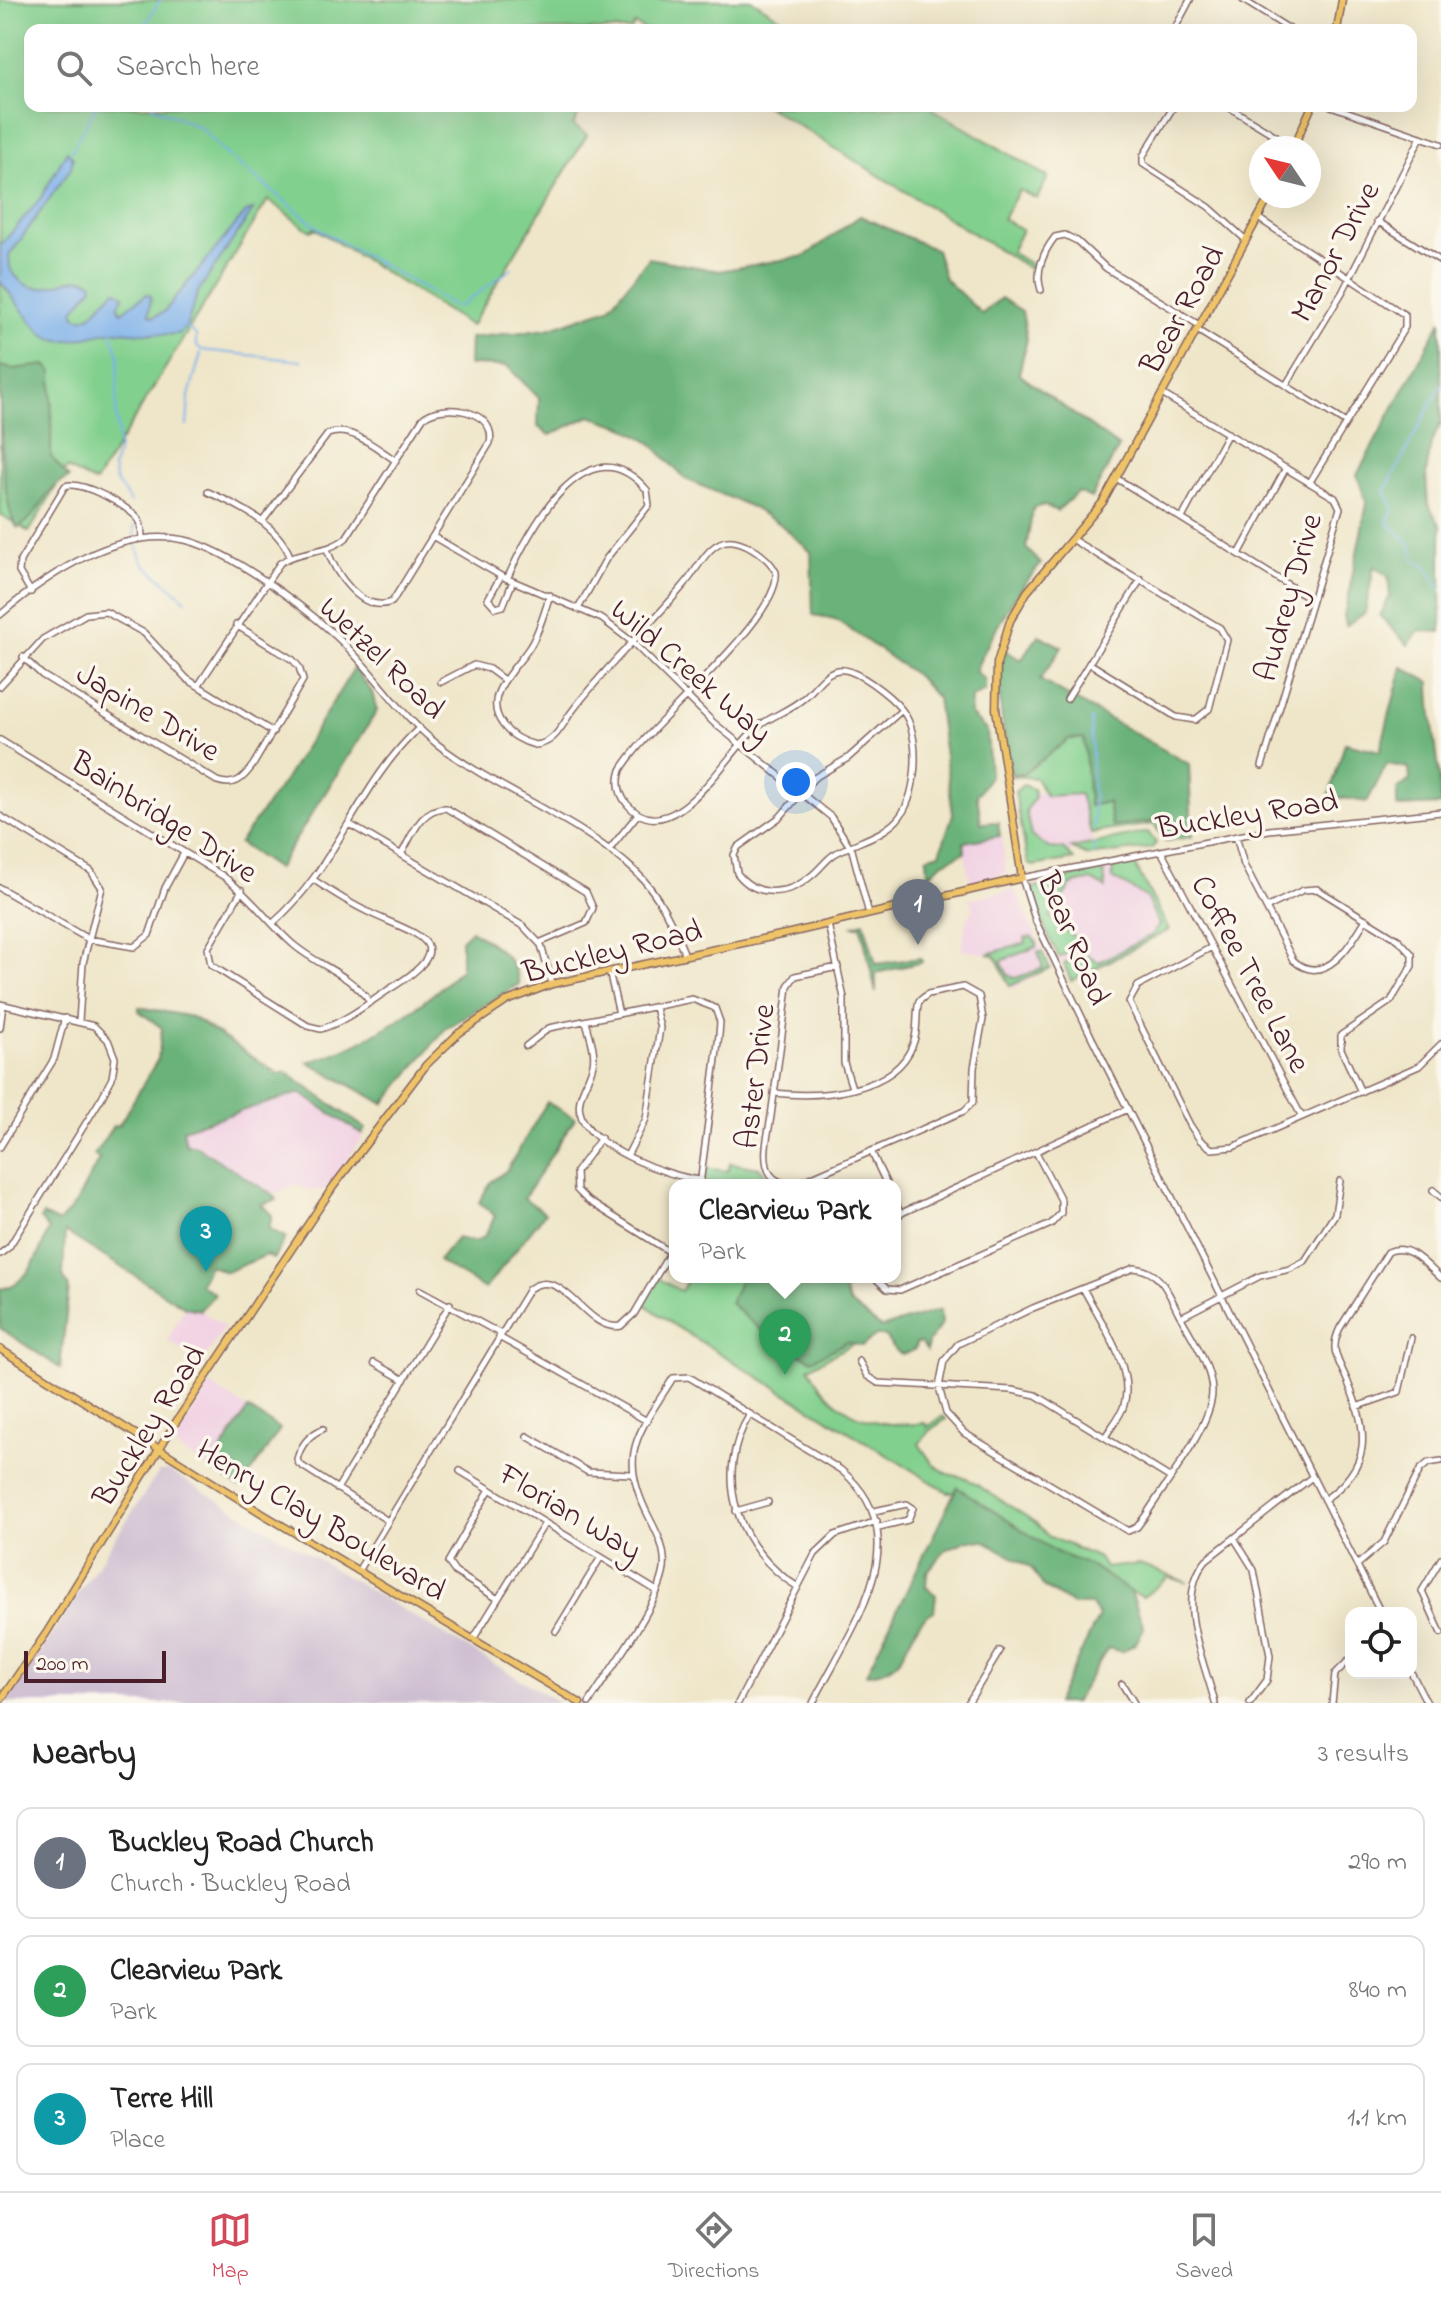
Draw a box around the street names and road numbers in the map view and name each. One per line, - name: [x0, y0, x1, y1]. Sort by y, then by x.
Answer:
- street label: Manor Drive: [1280, 173, 1394, 332]
- street label: Bear Road: [1129, 238, 1239, 384]
- street label: Audrey Drive: [1244, 508, 1337, 687]
- street label: Wetzel Road: [306, 587, 455, 732]
- street label: Wild Creek Way: [598, 589, 781, 757]
- street label: Japine Drive: [66, 652, 229, 776]
- street label: Bainbridge Drive: [60, 740, 266, 897]
- street label: Buckley Road: [1152, 779, 1342, 854]
- street label: Bear Road: [1022, 865, 1121, 1013]
- street label: Coffee Tree Lane: [1177, 867, 1321, 1083]
- street label: Buckley Road: [517, 908, 707, 999]
- street label: Aster Drive: [725, 1001, 790, 1152]
- street label: Buckley Road: [82, 1337, 219, 1518]
- street label: Henry Clay Boulevard: [186, 1429, 454, 1615]
- street label: Florian Way: [488, 1452, 650, 1575]

